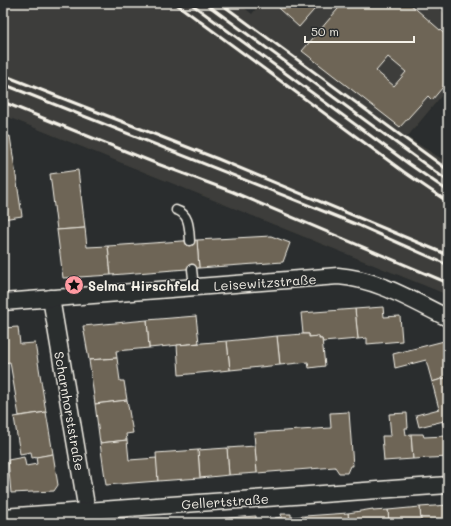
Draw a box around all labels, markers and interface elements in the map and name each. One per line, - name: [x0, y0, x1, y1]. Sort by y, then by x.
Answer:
- scale bar: [305, 18, 414, 44]
- text: 50 m: [311, 23, 339, 39]
- street label: Leisewitzstraße: [213, 270, 317, 294]
- place icon: Selma Hirschfeld: [63, 274, 85, 296]
- place label: Selma Hirschfeld: [88, 277, 199, 294]
- street label: Scharnhorststraße: [51, 350, 89, 472]
- street label: Gellertstraße: [181, 489, 269, 513]

